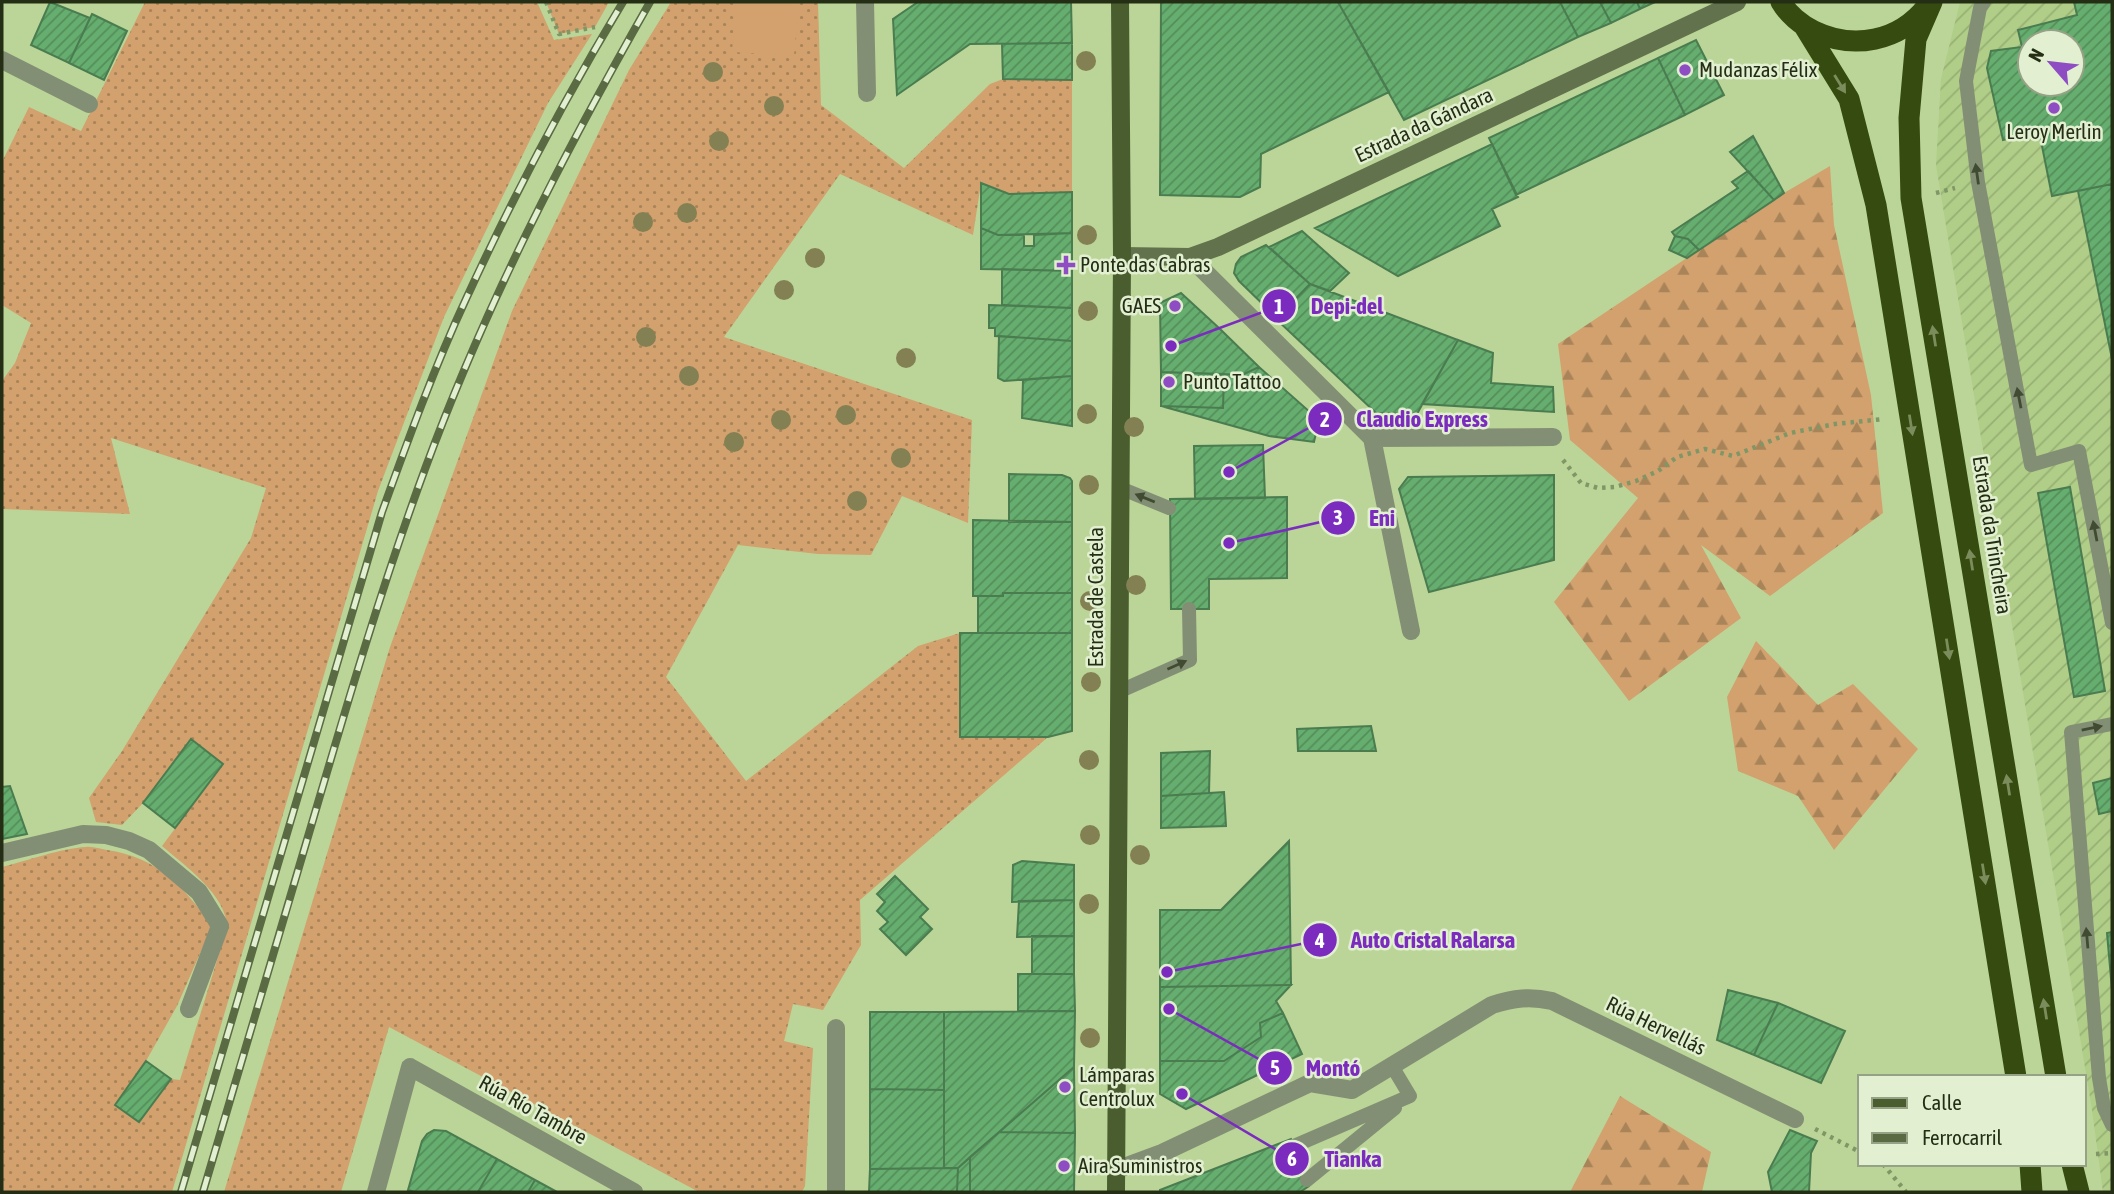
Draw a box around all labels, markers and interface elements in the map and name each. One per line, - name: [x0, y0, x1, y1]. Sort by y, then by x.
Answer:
- north arrow: [2016, 28, 2086, 98]
- text: N: [2024, 45, 2048, 65]
- place label: Mudanzas Félix: [1699, 57, 1818, 81]
- marker: Mudanzas Félix: [1677, 62, 1693, 78]
- one-way arrow: [1833, 74, 1846, 93]
- street label: Estrada da Gándara: [1351, 82, 1496, 167]
- marker: Leroy Merlin: [2046, 100, 2062, 116]
- place label: Leroy Merlin: [2006, 119, 2102, 143]
- one-way arrow: [1971, 163, 1982, 185]
- place label: Ponte das Cabras: [1080, 252, 1211, 276]
- marker: Ponte das Cabras: [1058, 257, 1074, 273]
- callout: Depi-del: [1261, 284, 1397, 328]
- place label: GAES: [1122, 293, 1161, 317]
- text: Depi-del: [1311, 293, 1384, 319]
- text: 1: [1274, 294, 1284, 318]
- marker: GAES: [1167, 298, 1183, 314]
- one-way arrow: [1928, 325, 1939, 347]
- place label: Punto Tattoo: [1183, 369, 1281, 393]
- marker: Punto Tattoo: [1161, 374, 1177, 390]
- one-way arrow: [2013, 387, 2024, 409]
- callout: Claudio Express: [1307, 397, 1502, 441]
- text: Claudio Express: [1356, 406, 1488, 432]
- text: 2: [1320, 407, 1330, 431]
- one-way arrow: [1906, 414, 1917, 436]
- street label: Estrada da Trincheira: [1969, 454, 2017, 616]
- one-way arrow: [1134, 492, 1155, 503]
- callout: Eni: [1320, 496, 1409, 540]
- text: 3: [1333, 505, 1343, 529]
- text: Eni: [1369, 505, 1395, 531]
- one-way arrow: [2089, 520, 2100, 542]
- street label: Estrada de Castela: [1083, 527, 1107, 667]
- one-way arrow: [1965, 549, 1976, 571]
- one-way arrow: [1942, 639, 1953, 661]
- one-way arrow: [1167, 659, 1187, 671]
- one-way arrow: [2081, 722, 2103, 733]
- one-way arrow: [2002, 774, 2013, 796]
- one-way arrow: [1979, 863, 1990, 885]
- callout: Auto Cristal Ralarsa: [1302, 918, 1530, 962]
- one-way arrow: [2081, 926, 2092, 948]
- text: Auto Cristal Ralarsa: [1350, 927, 1516, 953]
- text: 4: [1314, 928, 1325, 952]
- street label: Rúa Hervellás: [1603, 991, 1710, 1059]
- one-way arrow: [2039, 998, 2050, 1020]
- callout: Montó: [1257, 1046, 1375, 1090]
- text: 5: [1270, 1055, 1280, 1079]
- text: Montó: [1306, 1055, 1360, 1081]
- place label: Lámparas Centrolux: [1079, 1062, 1155, 1110]
- street label: Rúa Río Tambre: [475, 1070, 592, 1149]
- legend: [1858, 1075, 2086, 1166]
- marker: Lámparas Centrolux: [1057, 1079, 1073, 1095]
- text: Calle: [1922, 1090, 1962, 1114]
- text: Ferrocarril: [1922, 1125, 2003, 1149]
- callout: Tianka: [1275, 1137, 1395, 1181]
- text: 6: [1287, 1146, 1297, 1170]
- text: Tianka: [1324, 1146, 1382, 1172]
- place label: Aira Suministros: [1078, 1153, 1202, 1177]
- marker: Aira Suministros: [1056, 1158, 1072, 1174]

